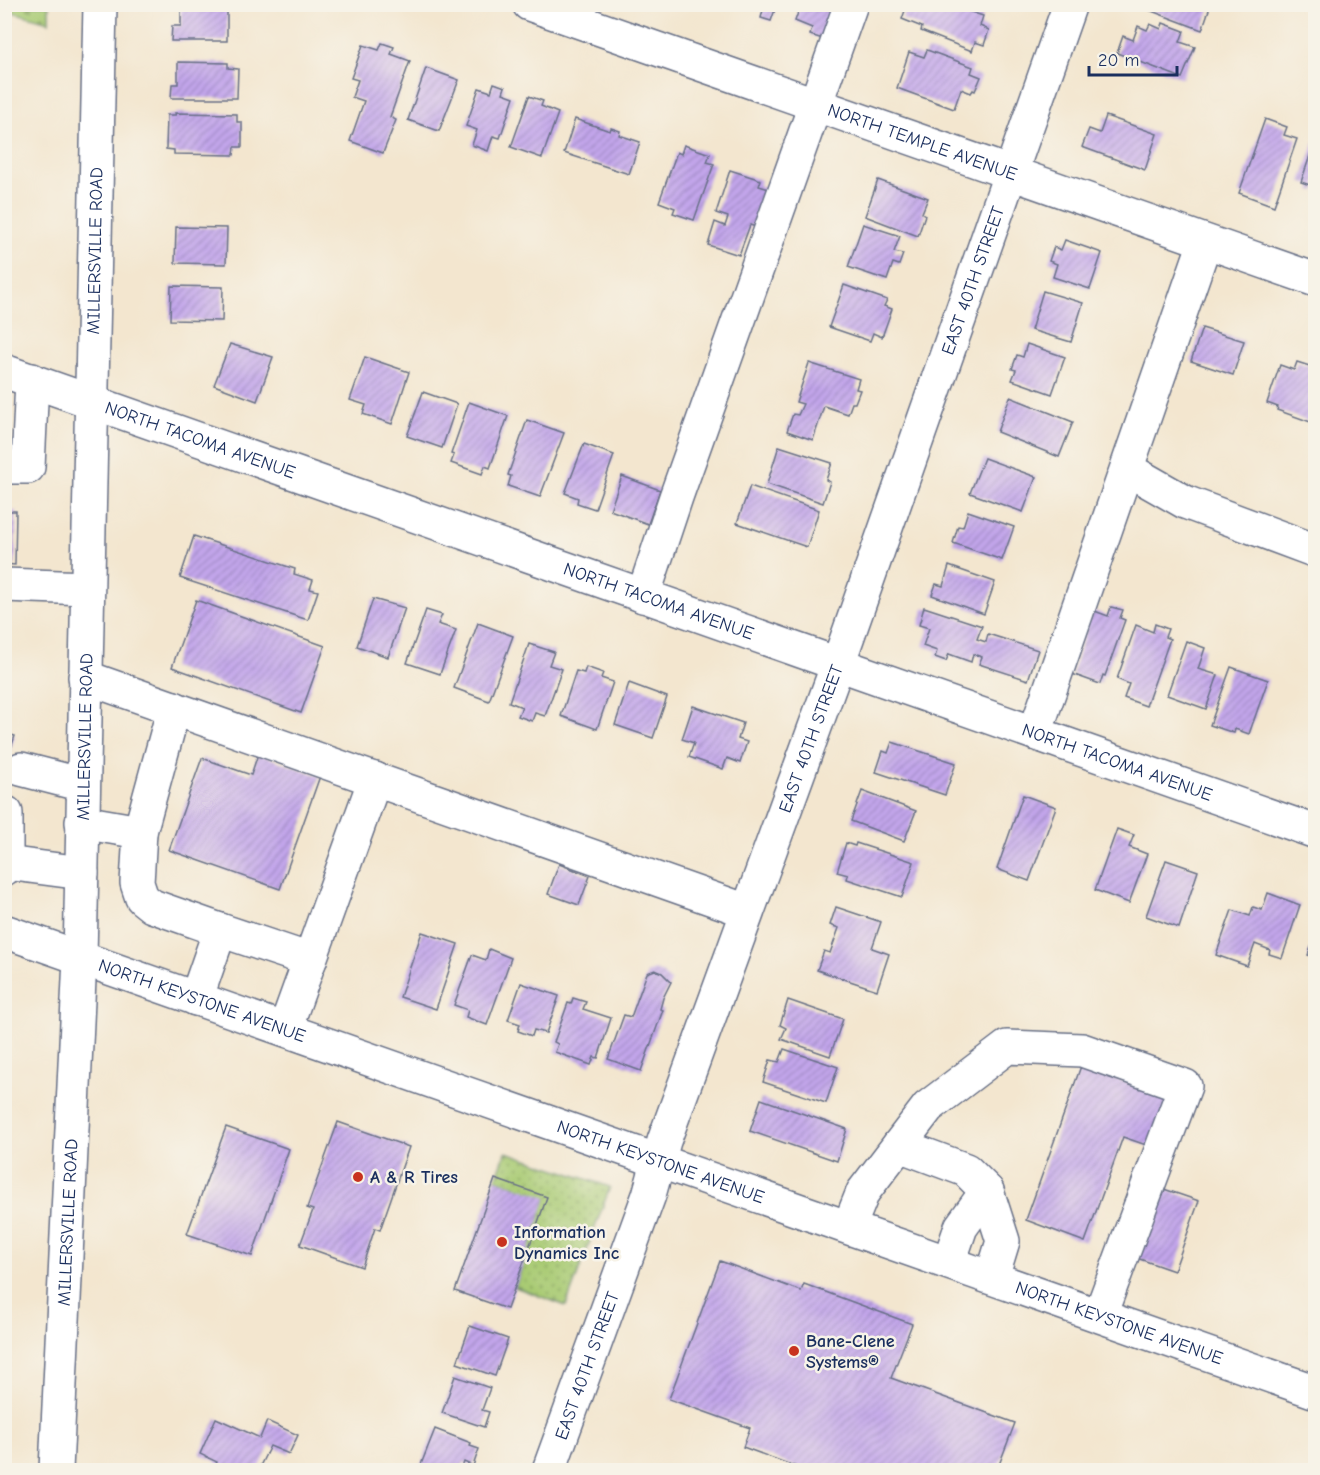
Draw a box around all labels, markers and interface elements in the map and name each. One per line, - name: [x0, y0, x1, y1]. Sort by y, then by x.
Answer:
- scale bar: [1089, 39, 1178, 77]
- text: 20 m: [1098, 50, 1139, 71]
- street label: NORTH TEMPLE AVENUE: [825, 100, 1020, 185]
- street label: MILLERSVILLE ROAD: [83, 167, 108, 335]
- street label: EAST 40TH STREET: [938, 203, 1009, 358]
- street label: NORTH TACOMA AVENUE: [102, 397, 298, 484]
- street label: NORTH TACOMA AVENUE: [561, 558, 757, 645]
- street label: MILLERSVILLE ROAD: [73, 653, 97, 821]
- street label: EAST 40TH STREET: [775, 661, 848, 816]
- street label: NORTH TACOMA AVENUE: [1019, 720, 1215, 806]
- street label: NORTH KEYSTONE AVENUE: [96, 955, 309, 1047]
- street label: NORTH KEYSTONE AVENUE: [554, 1116, 767, 1208]
- street label: MILLERSVILLE ROAD: [54, 1138, 83, 1306]
- place label: A & R Tires: [370, 1167, 458, 1188]
- marker: A & R Tires: [351, 1170, 365, 1184]
- place label: Information Dynamics Inc: [514, 1222, 620, 1264]
- marker: Information Dynamics Inc: [495, 1235, 509, 1249]
- street label: NORTH KEYSTONE AVENUE: [1013, 1277, 1226, 1369]
- street label: EAST 40TH STREET: [551, 1288, 624, 1443]
- place label: Bane-Clene Systems®: [806, 1331, 895, 1373]
- marker: Bane-Clene Systems®: [787, 1344, 801, 1358]

